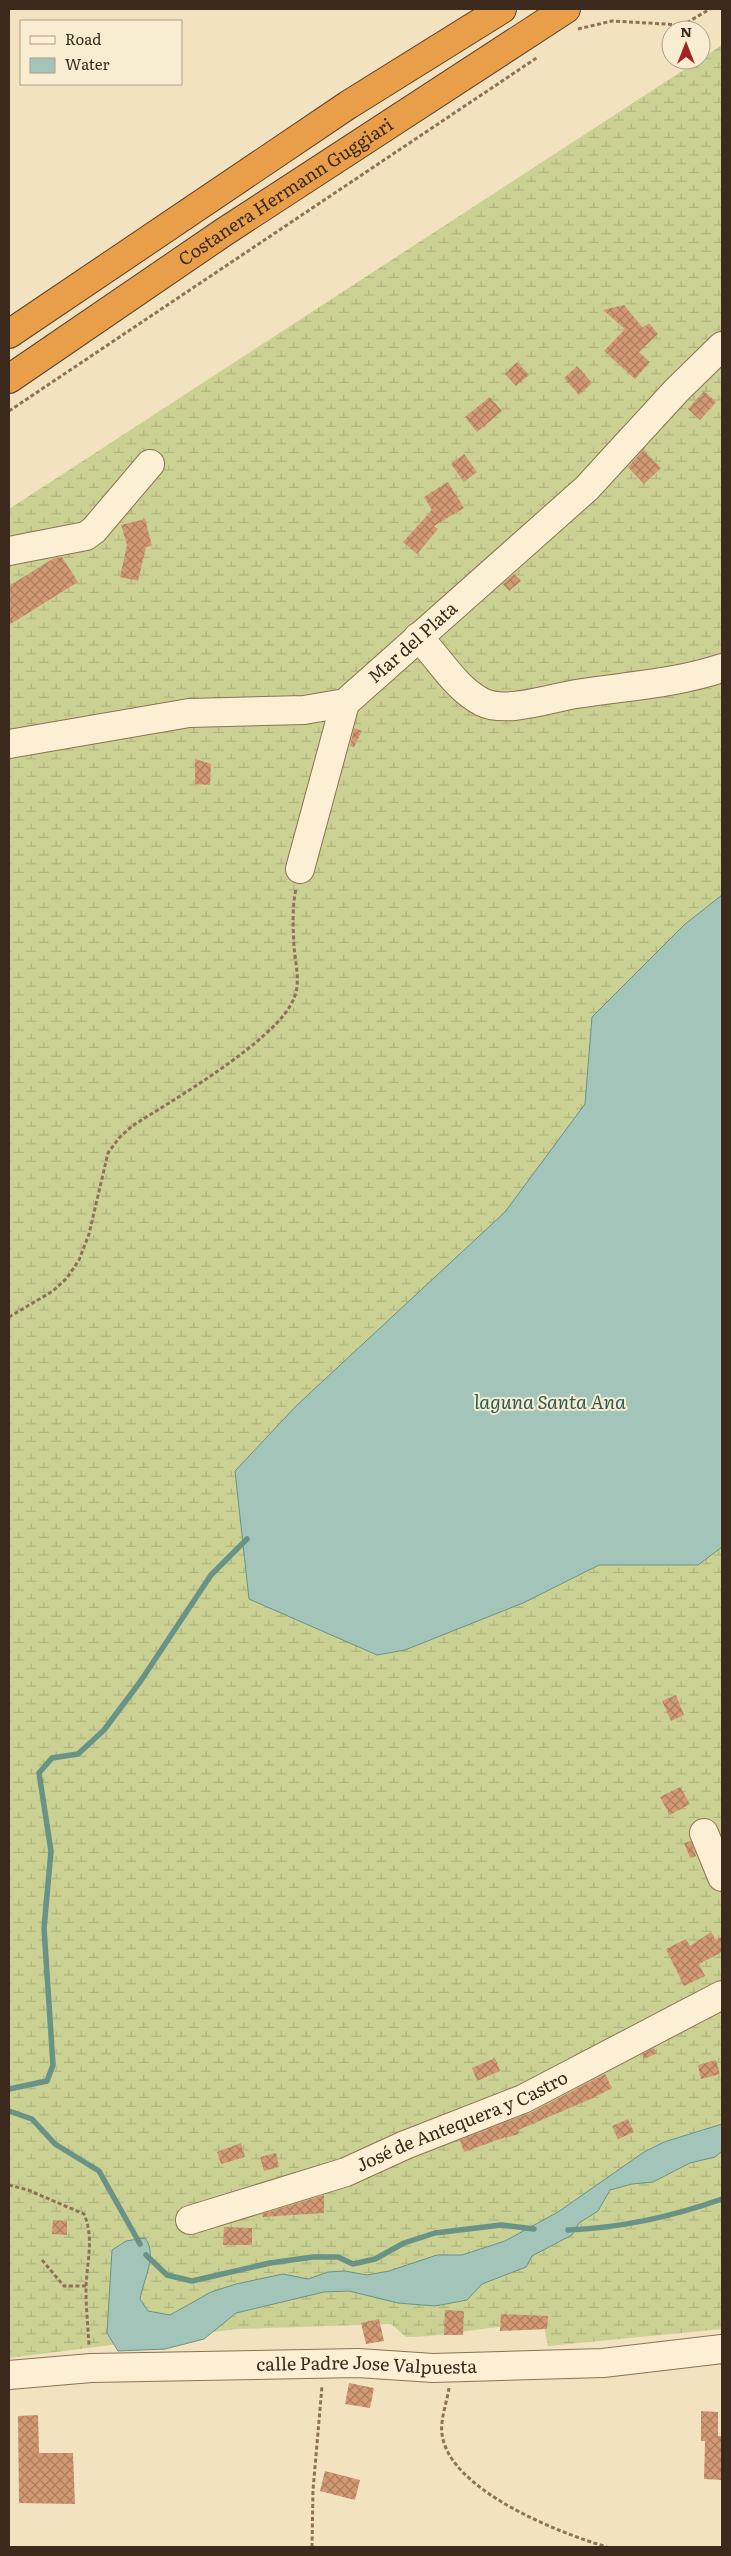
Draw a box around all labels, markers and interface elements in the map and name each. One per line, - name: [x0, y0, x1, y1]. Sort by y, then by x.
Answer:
- legend: [20, 20, 182, 85]
- north arrow: [661, 20, 711, 70]
- text: N: [680, 21, 692, 41]
- text: Road: [65, 27, 101, 50]
- text: Water: [65, 52, 110, 75]
- street label: Costanera Hermann Guggiari: [172, 110, 398, 272]
- street label: Mar del Plata: [361, 594, 463, 689]
- water label: laguna Santa Ana: [474, 1387, 626, 1415]
- street label: José de Antequera y Castro: [351, 2063, 572, 2178]
- street label: calle Padre Jose Valpuesta: [256, 2348, 478, 2380]

